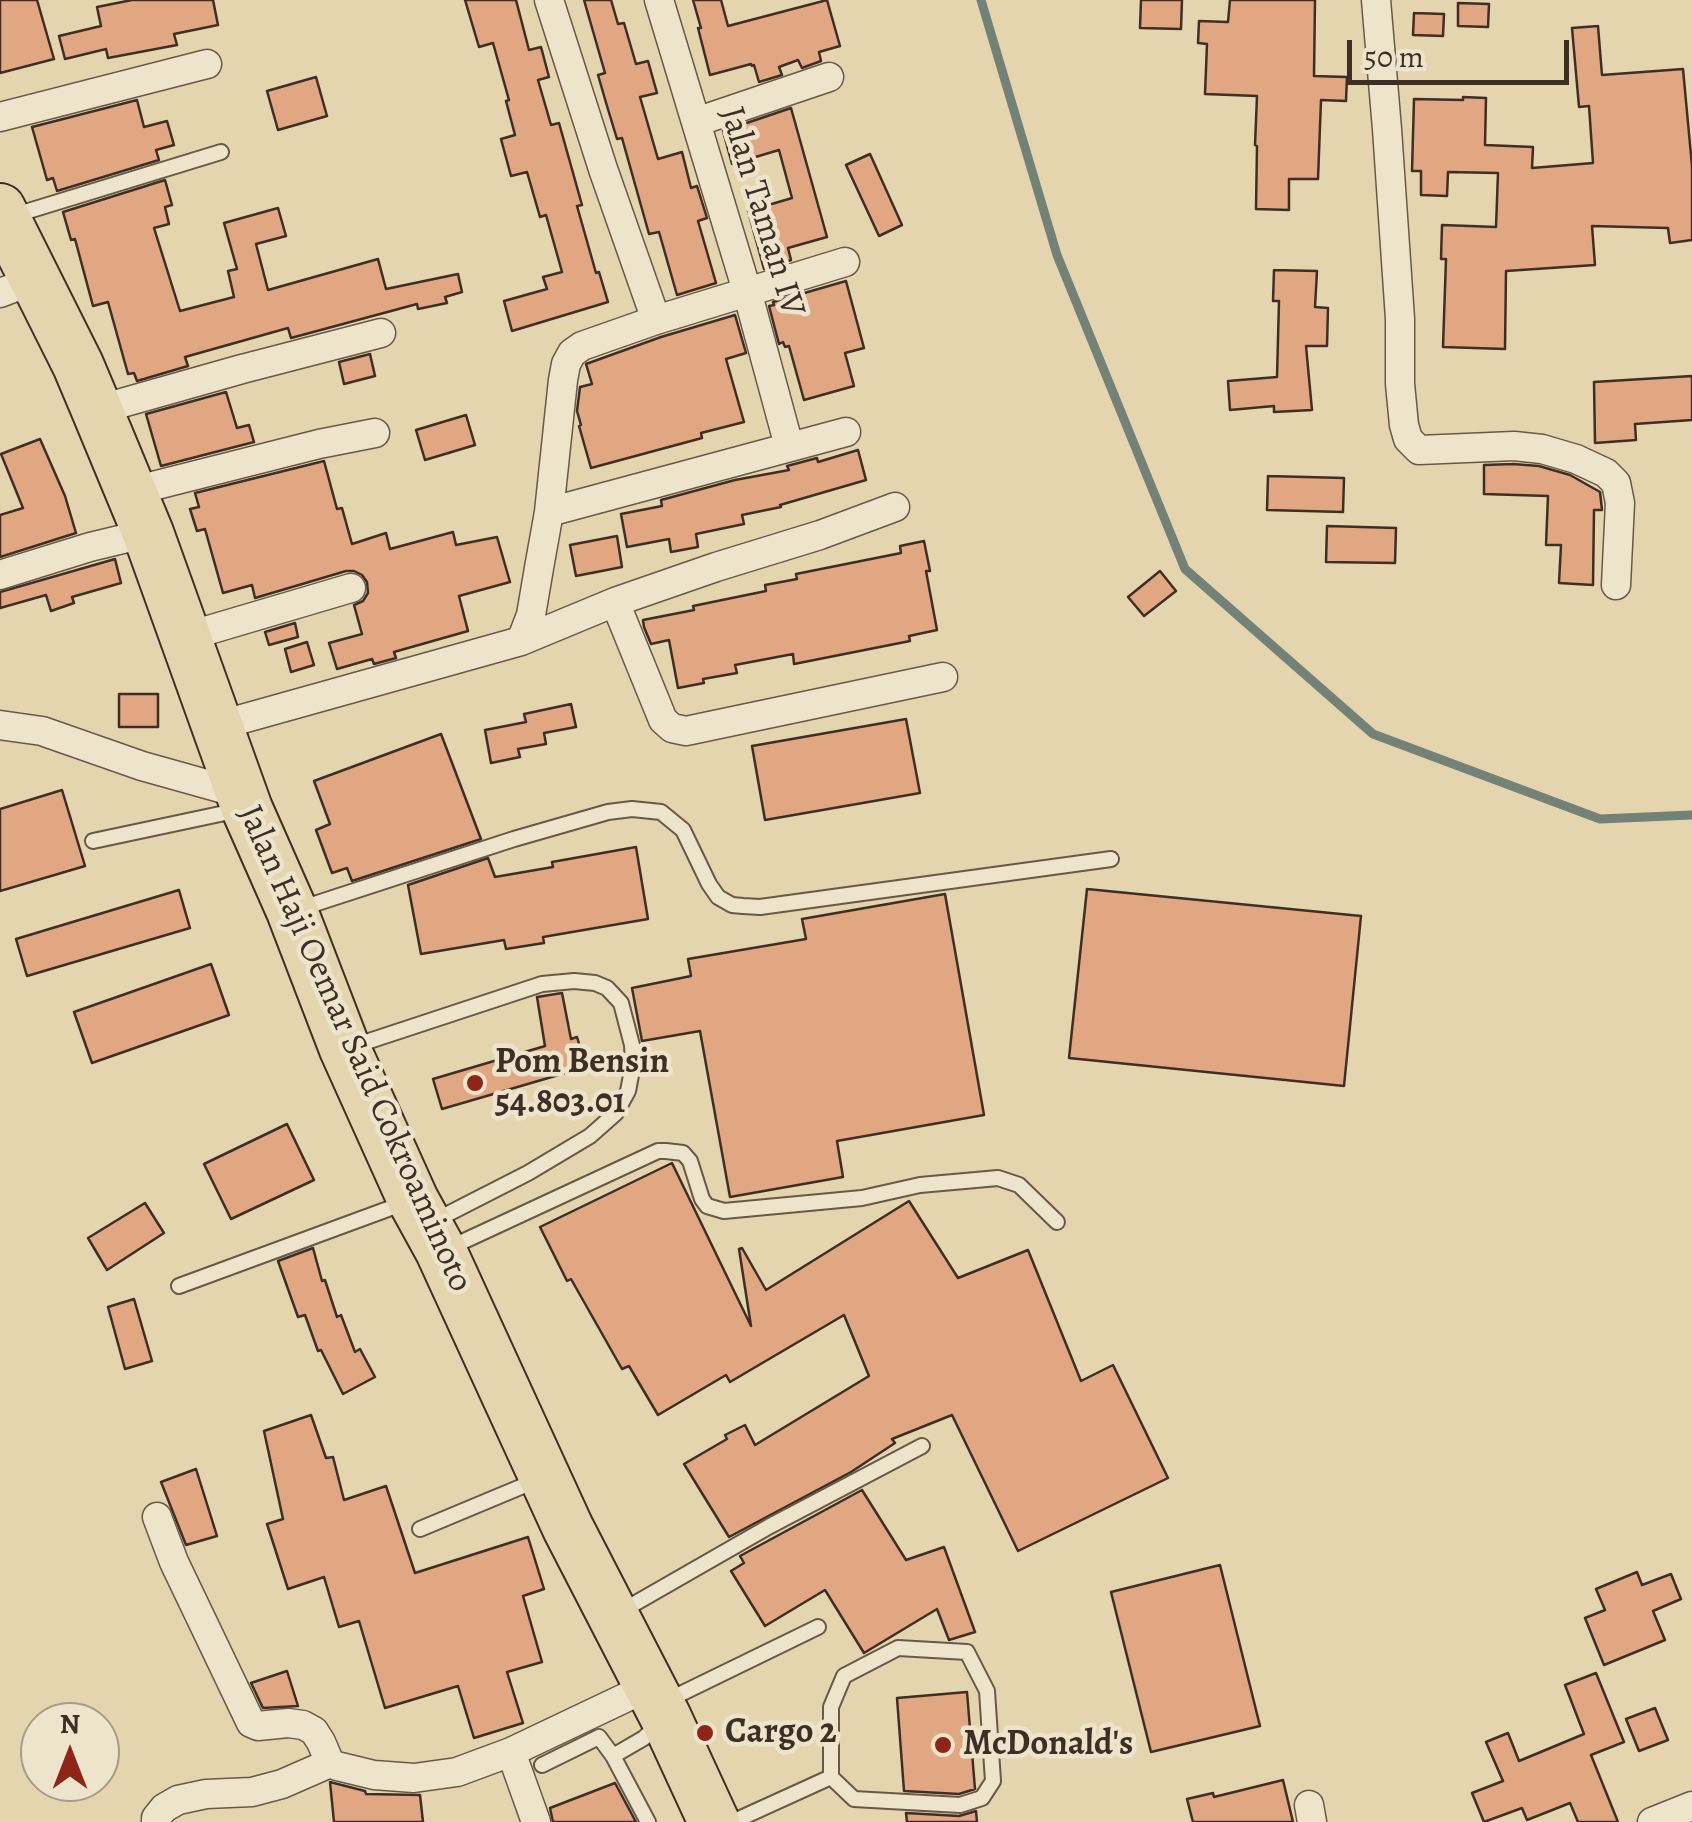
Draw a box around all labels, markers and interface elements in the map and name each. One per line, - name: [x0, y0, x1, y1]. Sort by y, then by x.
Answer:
- scale bar: [1352, 20, 1574, 82]
- text: 50 m: [1364, 37, 1424, 77]
- street label: Jalan Taman IV: [709, 102, 813, 322]
- street label: Jalan Haji Oemar Said Cokroaminoto: [227, 799, 481, 1299]
- place label: Pom Bensin 54.803.01: [495, 1042, 669, 1124]
- marker: Pom Bensin 54.803.01: [464, 1072, 486, 1094]
- north arrow: [20, 1702, 120, 1802]
- text: N: [60, 1705, 80, 1743]
- place label: Cargo 2: [725, 1712, 837, 1754]
- marker: Cargo 2: [694, 1722, 716, 1744]
- place label: McDonald's: [963, 1724, 1133, 1766]
- marker: McDonald's: [932, 1734, 954, 1756]

